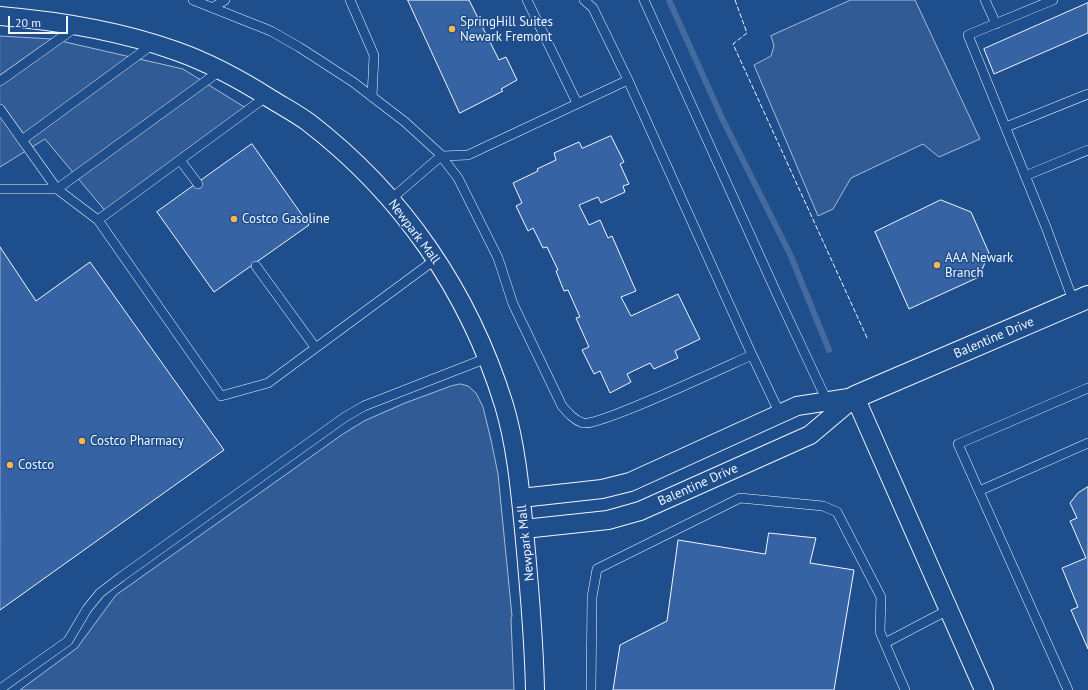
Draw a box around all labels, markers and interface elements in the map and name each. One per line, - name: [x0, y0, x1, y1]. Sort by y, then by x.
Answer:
- scale bar: [10, 8, 70, 34]
- place label: SpringHill Suites Newark Fremont: [460, 14, 553, 45]
- text: 20 m: [15, 15, 41, 30]
- marker: SpringHill Suites Newark Fremont: [447, 24, 457, 34]
- street label: Newpark Mall: [385, 197, 443, 267]
- place label: Costco Gasoline: [242, 211, 330, 227]
- marker: Costco Gasoline: [229, 214, 239, 224]
- place label: AAA Newark Branch: [945, 250, 1013, 281]
- marker: AAA Newark Branch: [932, 260, 942, 270]
- street label: Balentine Drive: [951, 314, 1037, 362]
- place label: Costco Pharmacy: [90, 433, 184, 449]
- marker: Costco Pharmacy: [77, 436, 87, 446]
- place label: Costco: [18, 457, 54, 473]
- marker: Costco: [5, 460, 15, 470]
- street label: Balentine Drive: [656, 460, 740, 510]
- street label: Newpark Mall: [514, 504, 538, 582]

